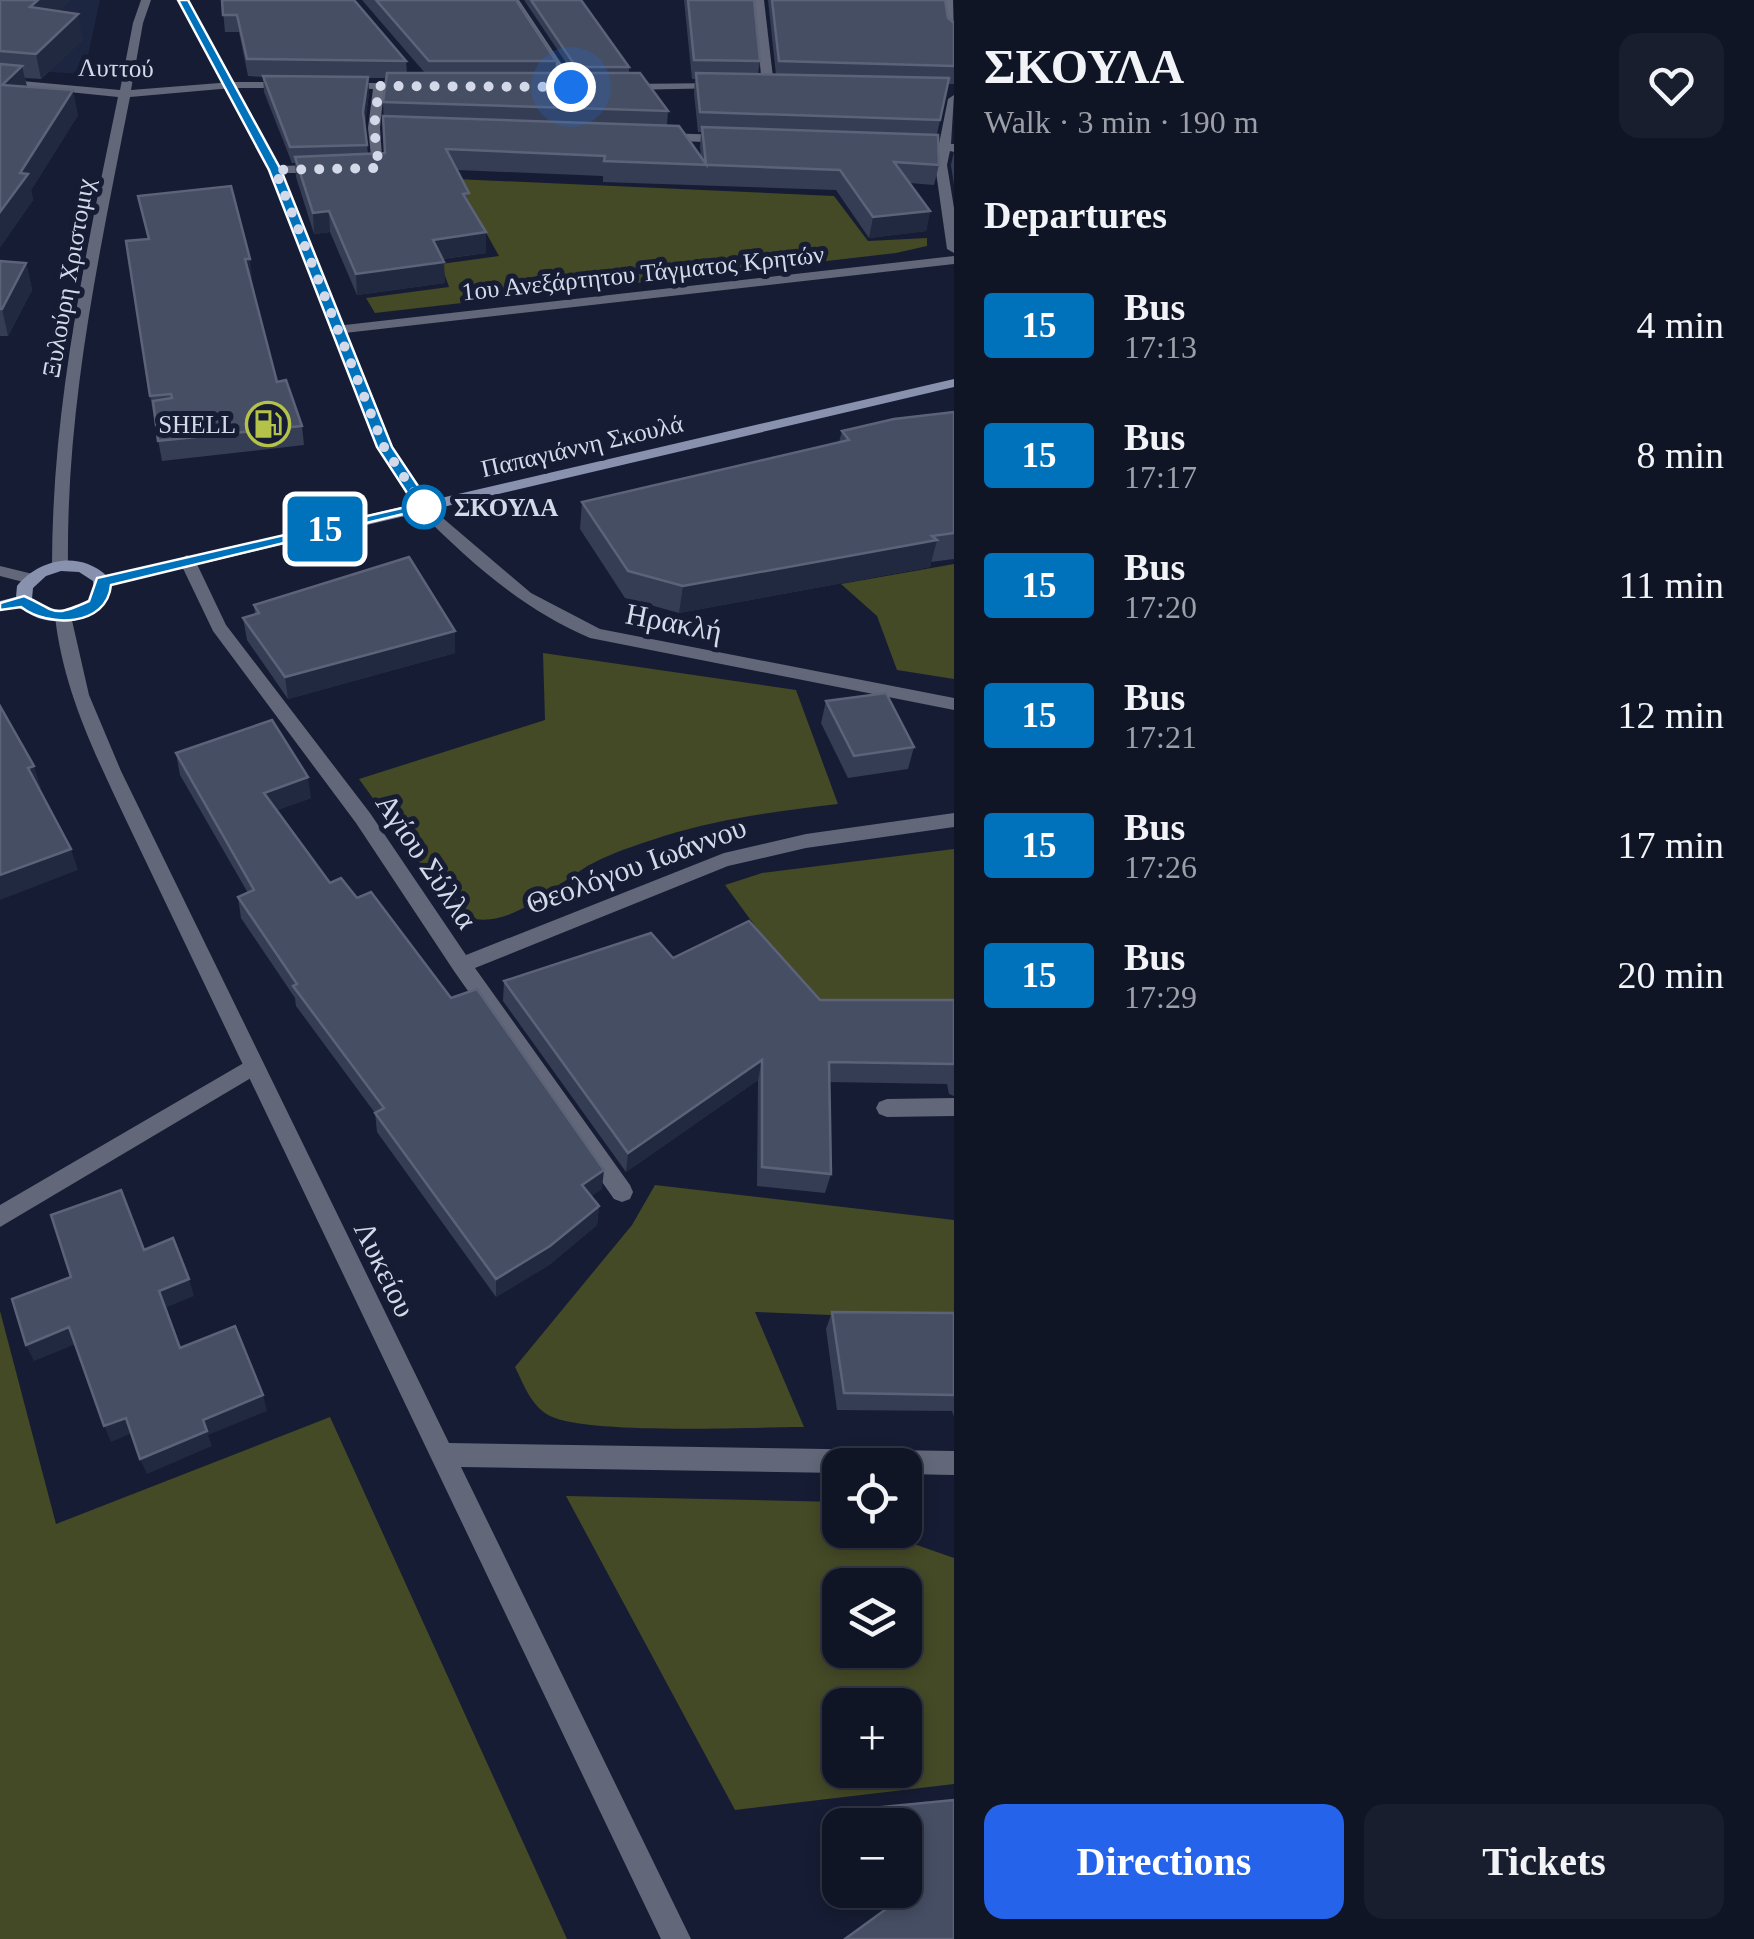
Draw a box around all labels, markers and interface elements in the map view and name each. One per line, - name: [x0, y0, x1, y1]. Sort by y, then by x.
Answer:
- button: heart: [1619, 33, 1724, 138]
- text: ΣΚΟΥΛΑ: [984, 40, 1184, 93]
- street label: Λυττού: [78, 54, 154, 82]
- your location: [546, 62, 596, 112]
- text: Walk · 3 min · 190 m: [984, 104, 1259, 140]
- street label: Ξυλούρη Χριστομιχ: [37, 176, 99, 380]
- text: Departures: [984, 194, 1167, 236]
- street label: 1ου Ανεξάρτητου Τάγματος Κρητών: [460, 241, 826, 305]
- text: Bus: [1124, 286, 1185, 328]
- text: 4 min: [1636, 304, 1724, 346]
- text: 15: [1022, 306, 1057, 345]
- text: 17:13: [1124, 329, 1197, 365]
- fuel station icon: SHELL: [245, 401, 291, 447]
- street label: Παπαγιάννη Σκουλά: [478, 410, 686, 482]
- place label: SHELL: [158, 411, 236, 438]
- text: Bus: [1124, 416, 1185, 458]
- text: 8 min: [1636, 434, 1724, 476]
- text: 15: [1022, 436, 1057, 475]
- text: 17:17: [1124, 459, 1197, 495]
- marker: ΣΚΟΥΛΑ: [403, 486, 445, 528]
- place label: ΣΚΟΥΛΑ: [454, 494, 558, 521]
- line badge: 15: [280, 496, 370, 562]
- text: 15: [308, 510, 343, 549]
- text: Bus: [1124, 546, 1185, 588]
- text: 11 min: [1619, 564, 1724, 606]
- text: 15: [1022, 566, 1057, 605]
- text: 17:20: [1124, 589, 1197, 625]
- street label: Ηρακλή: [623, 597, 725, 647]
- text: Bus: [1124, 676, 1185, 718]
- text: 12 min: [1617, 694, 1724, 736]
- text: 15: [1022, 696, 1057, 735]
- text: 17:21: [1124, 719, 1197, 755]
- street label: Αγίου Σύλλα: [370, 787, 484, 935]
- text: Bus: [1124, 806, 1185, 848]
- street label: Θεολόγου Ιωάννου: [521, 810, 751, 920]
- text: 17 min: [1617, 824, 1724, 866]
- text: 15: [1022, 826, 1057, 865]
- text: 17:26: [1124, 849, 1197, 885]
- text: Bus: [1124, 936, 1185, 978]
- text: 20 min: [1617, 954, 1724, 996]
- text: 15: [1022, 956, 1057, 995]
- text: 17:29: [1124, 979, 1197, 1015]
- street label: Λυκείου: [348, 1216, 422, 1322]
- map controls: [822, 1448, 922, 1908]
- button: locate: [822, 1448, 922, 1548]
- button: layers: [822, 1568, 922, 1668]
- button: +: [822, 1688, 922, 1788]
- button: Directions: [984, 1804, 1344, 1919]
- button: Tickets: [1364, 1804, 1724, 1919]
- button: −: [822, 1808, 922, 1908]

